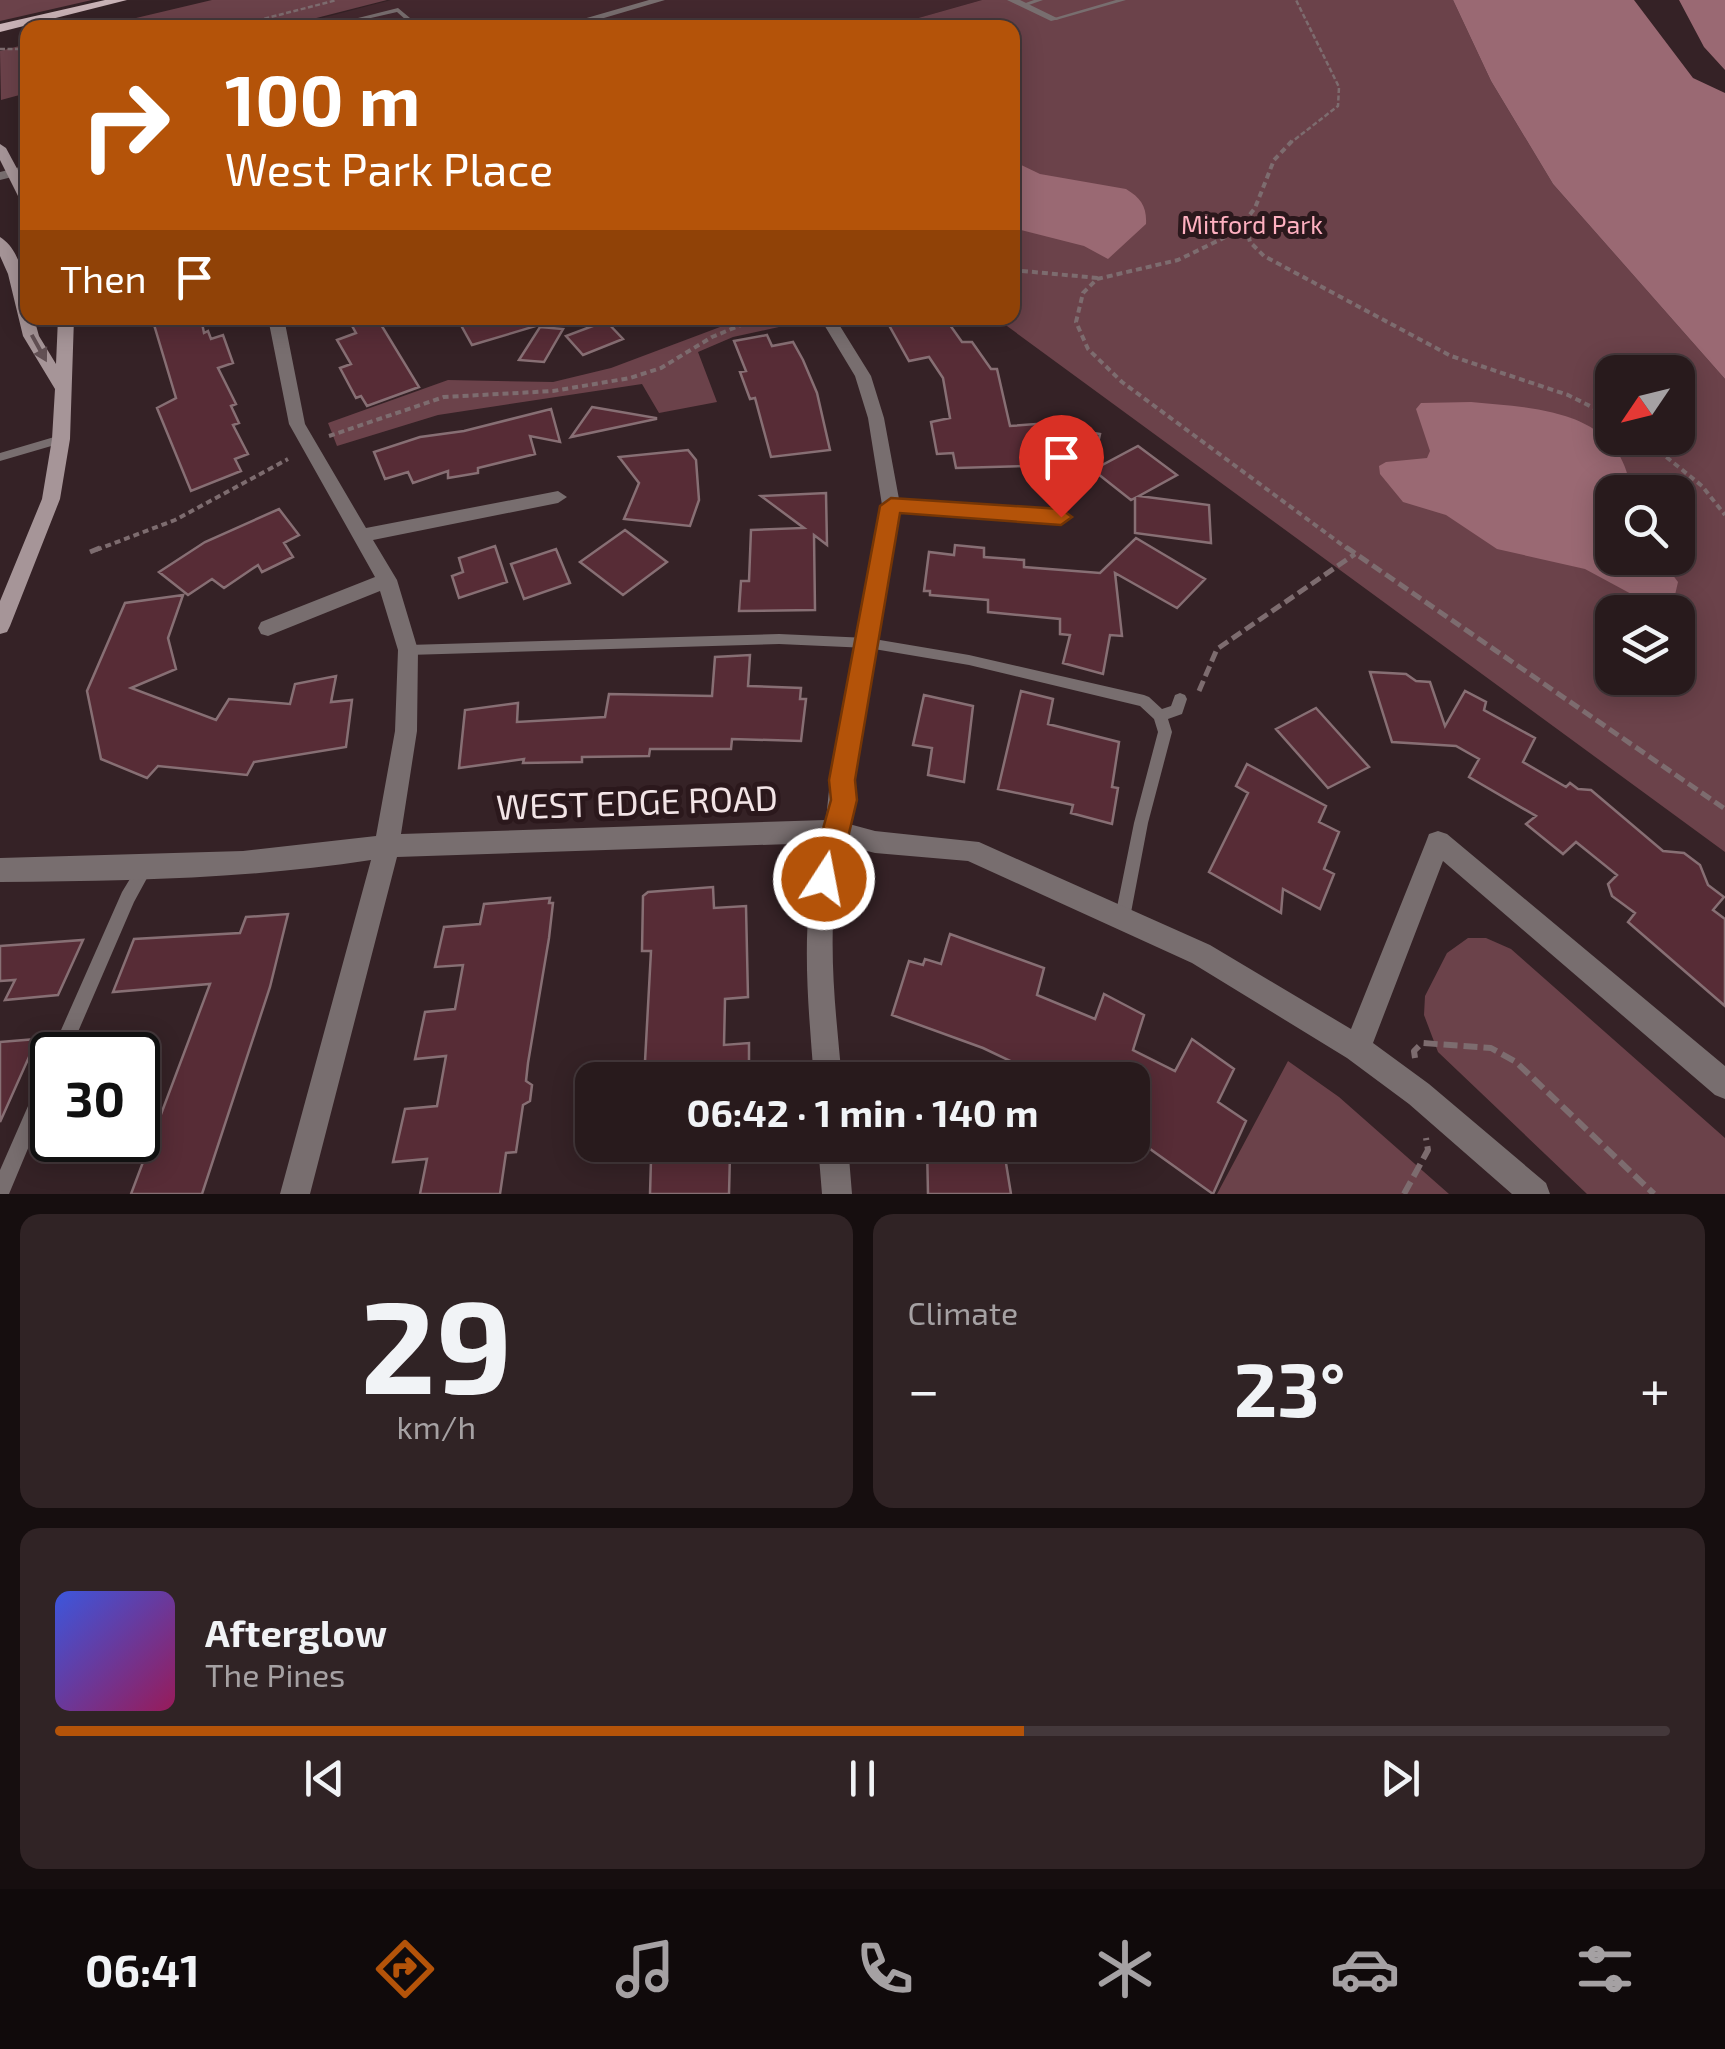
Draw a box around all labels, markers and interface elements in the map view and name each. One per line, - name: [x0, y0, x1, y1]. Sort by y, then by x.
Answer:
- text: 100 m: [225, 56, 420, 140]
- icon: right: [60, 60, 190, 190]
- text: West Park Place: [225, 141, 553, 195]
- park label: Mitford Park: [1181, 209, 1323, 239]
- icon: arrive: [167, 250, 222, 305]
- text: Then: [60, 255, 147, 301]
- one-way arrow: [31, 334, 48, 363]
- north arrow: [1595, 355, 1695, 455]
- map controls: [1595, 355, 1695, 695]
- pin: [1019, 415, 1104, 518]
- icon: arrive: [1034, 430, 1089, 485]
- button: search: [1595, 475, 1695, 575]
- button: layers: [1595, 595, 1695, 695]
- street label: WEST EDGE ROAD: [495, 775, 779, 827]
- position arrow: [772, 827, 876, 931]
- speed limit sign: 30: [30, 1032, 160, 1162]
- text: 06:42 · 1 min · 140 m: [686, 1089, 1039, 1135]
- text: 29: [360, 1264, 512, 1420]
- text: Climate: [908, 1293, 1018, 1331]
- text: 23°: [1234, 1342, 1346, 1432]
- text: −: [908, 1355, 940, 1421]
- text: +: [1640, 1355, 1670, 1421]
- text: km/h: [397, 1407, 476, 1445]
- text: Afterglow: [205, 1609, 387, 1655]
- text: The Pines: [205, 1655, 345, 1693]
- icon: previous: [297, 1751, 352, 1806]
- icon: pause: [835, 1751, 890, 1806]
- icon: next: [1373, 1751, 1428, 1806]
- icon: directions: [370, 1934, 440, 2004]
- icon: music: [610, 1934, 680, 2004]
- icon: phone: [850, 1934, 920, 2004]
- icon: climate: [1090, 1934, 1160, 2004]
- icon: car: [1330, 1934, 1400, 2004]
- icon: filters: [1570, 1934, 1640, 2004]
- text: 06:41: [85, 1942, 200, 1996]

